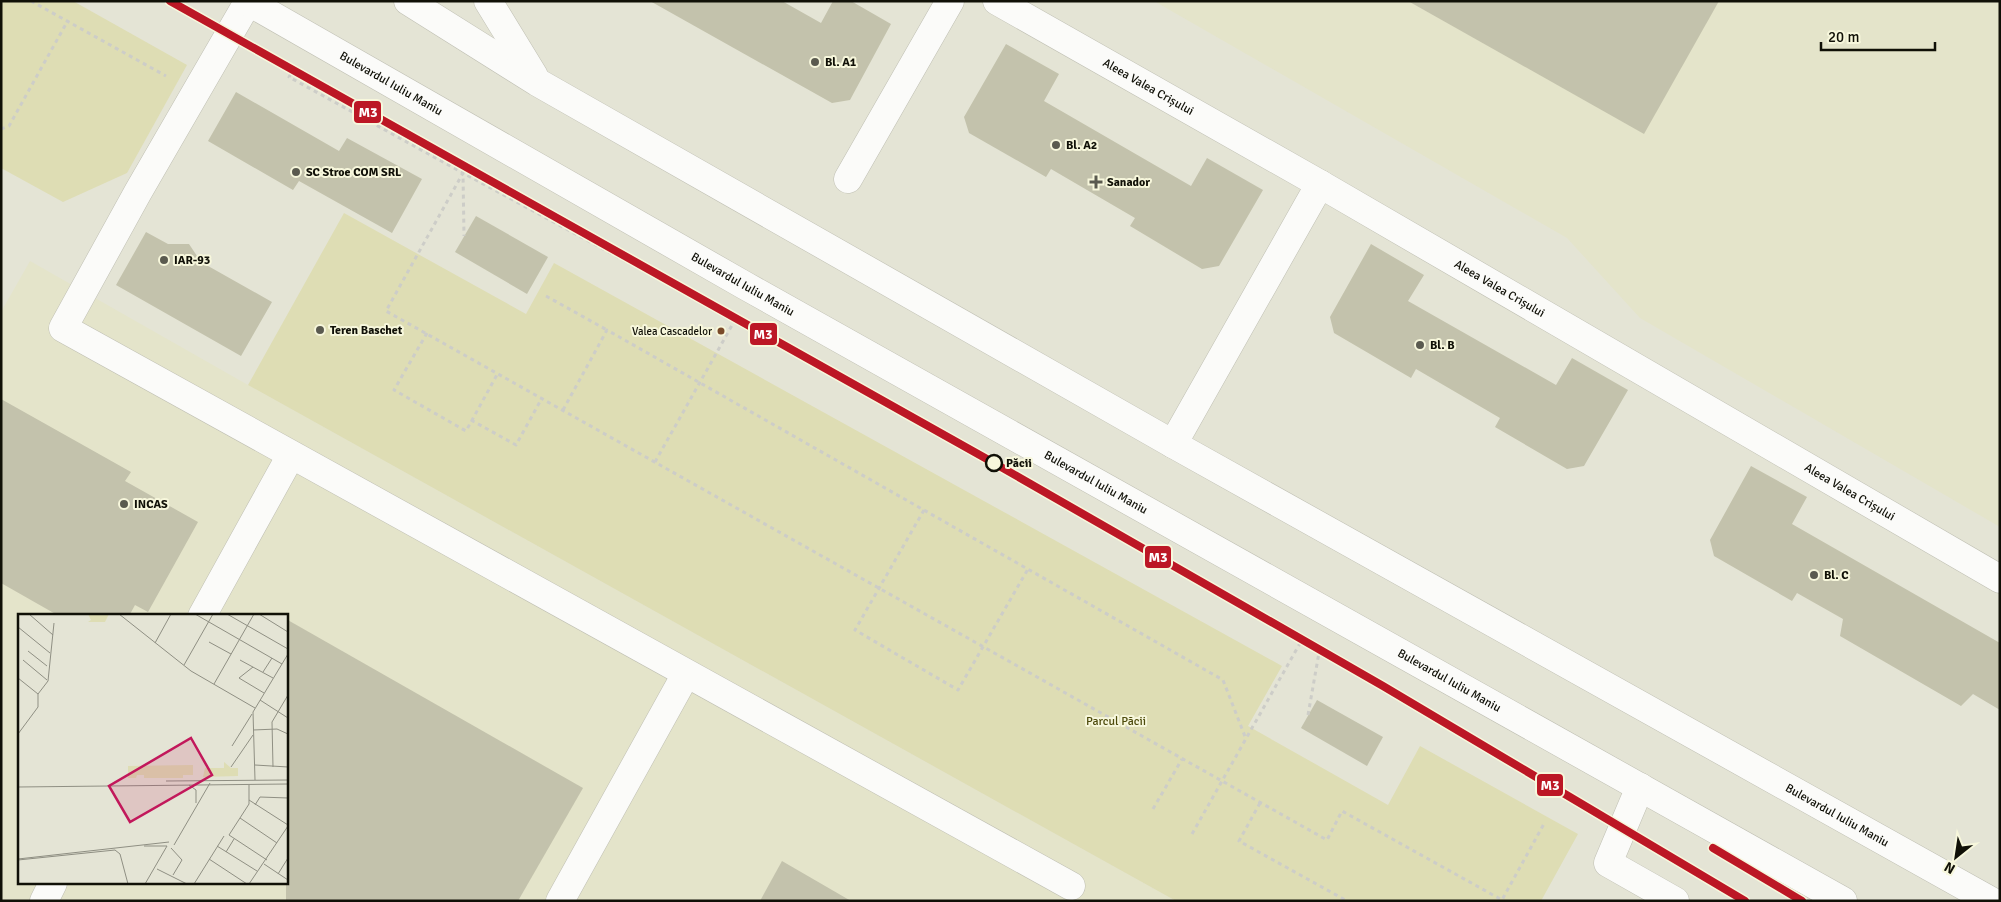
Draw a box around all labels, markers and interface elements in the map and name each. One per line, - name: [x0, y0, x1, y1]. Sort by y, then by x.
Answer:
- scale bar: [1821, 20, 1935, 52]
- text: 20 m: [1828, 28, 1859, 46]
- street label: Bulevardul Iuliu Maniu: [337, 48, 445, 119]
- place label: Bl. A1: [825, 55, 857, 70]
- street label: Aleea Valea Crișului: [1100, 55, 1196, 119]
- marker: Bl. A1: [809, 56, 821, 68]
- line badge: M3: [353, 100, 382, 124]
- text: M3: [358, 104, 378, 121]
- place label: Bl. A2: [1066, 138, 1097, 153]
- marker: Bl. A2: [1050, 139, 1062, 151]
- place label: SC Stroe COM SRL: [306, 165, 402, 180]
- marker: SC Stroe COM SRL: [290, 166, 302, 178]
- marker: Sanador: [1089, 175, 1103, 189]
- place label: Sanador: [1107, 175, 1150, 190]
- street label: Bulevardul Iuliu Maniu: [688, 249, 797, 320]
- place label: IAR-93: [174, 253, 210, 268]
- marker: IAR-93: [158, 254, 170, 266]
- street label: Aleea Valea Crișului: [1451, 257, 1547, 321]
- line badge: M3: [749, 322, 778, 346]
- place label: Teren Baschet: [330, 323, 403, 338]
- marker: Teren Baschet: [314, 324, 326, 336]
- place label: Valea Cascadelor: [632, 325, 712, 338]
- marker: Valea Cascadelor: [716, 326, 726, 336]
- text: M3: [753, 326, 773, 343]
- place label: Bl. B: [1430, 338, 1455, 353]
- marker: Bl. B: [1414, 339, 1426, 351]
- street label: Bulevardul Iuliu Maniu: [1041, 448, 1150, 518]
- marker: Păcii: [985, 454, 1003, 472]
- place label: Păcii: [1006, 456, 1032, 471]
- street label: Aleea Valea Crișului: [1802, 460, 1898, 524]
- place label: INCAS: [134, 497, 168, 512]
- marker: INCAS: [118, 498, 130, 510]
- line badge: M3: [1144, 545, 1172, 569]
- text: M3: [1148, 549, 1168, 566]
- place label: Bl. C: [1824, 568, 1849, 583]
- marker: Bl. C: [1808, 569, 1820, 581]
- inset map: [18, 614, 288, 884]
- street label: Bulevardul Iuliu Maniu: [1395, 646, 1504, 716]
- park label: Parcul Păcii: [1086, 714, 1146, 729]
- line badge: M3: [1536, 773, 1564, 797]
- text: M3: [1540, 777, 1560, 794]
- street label: Bulevardul Iuliu Maniu: [1783, 781, 1891, 850]
- north arrow: [1931, 832, 1981, 882]
- text: N: [1941, 858, 1958, 878]

